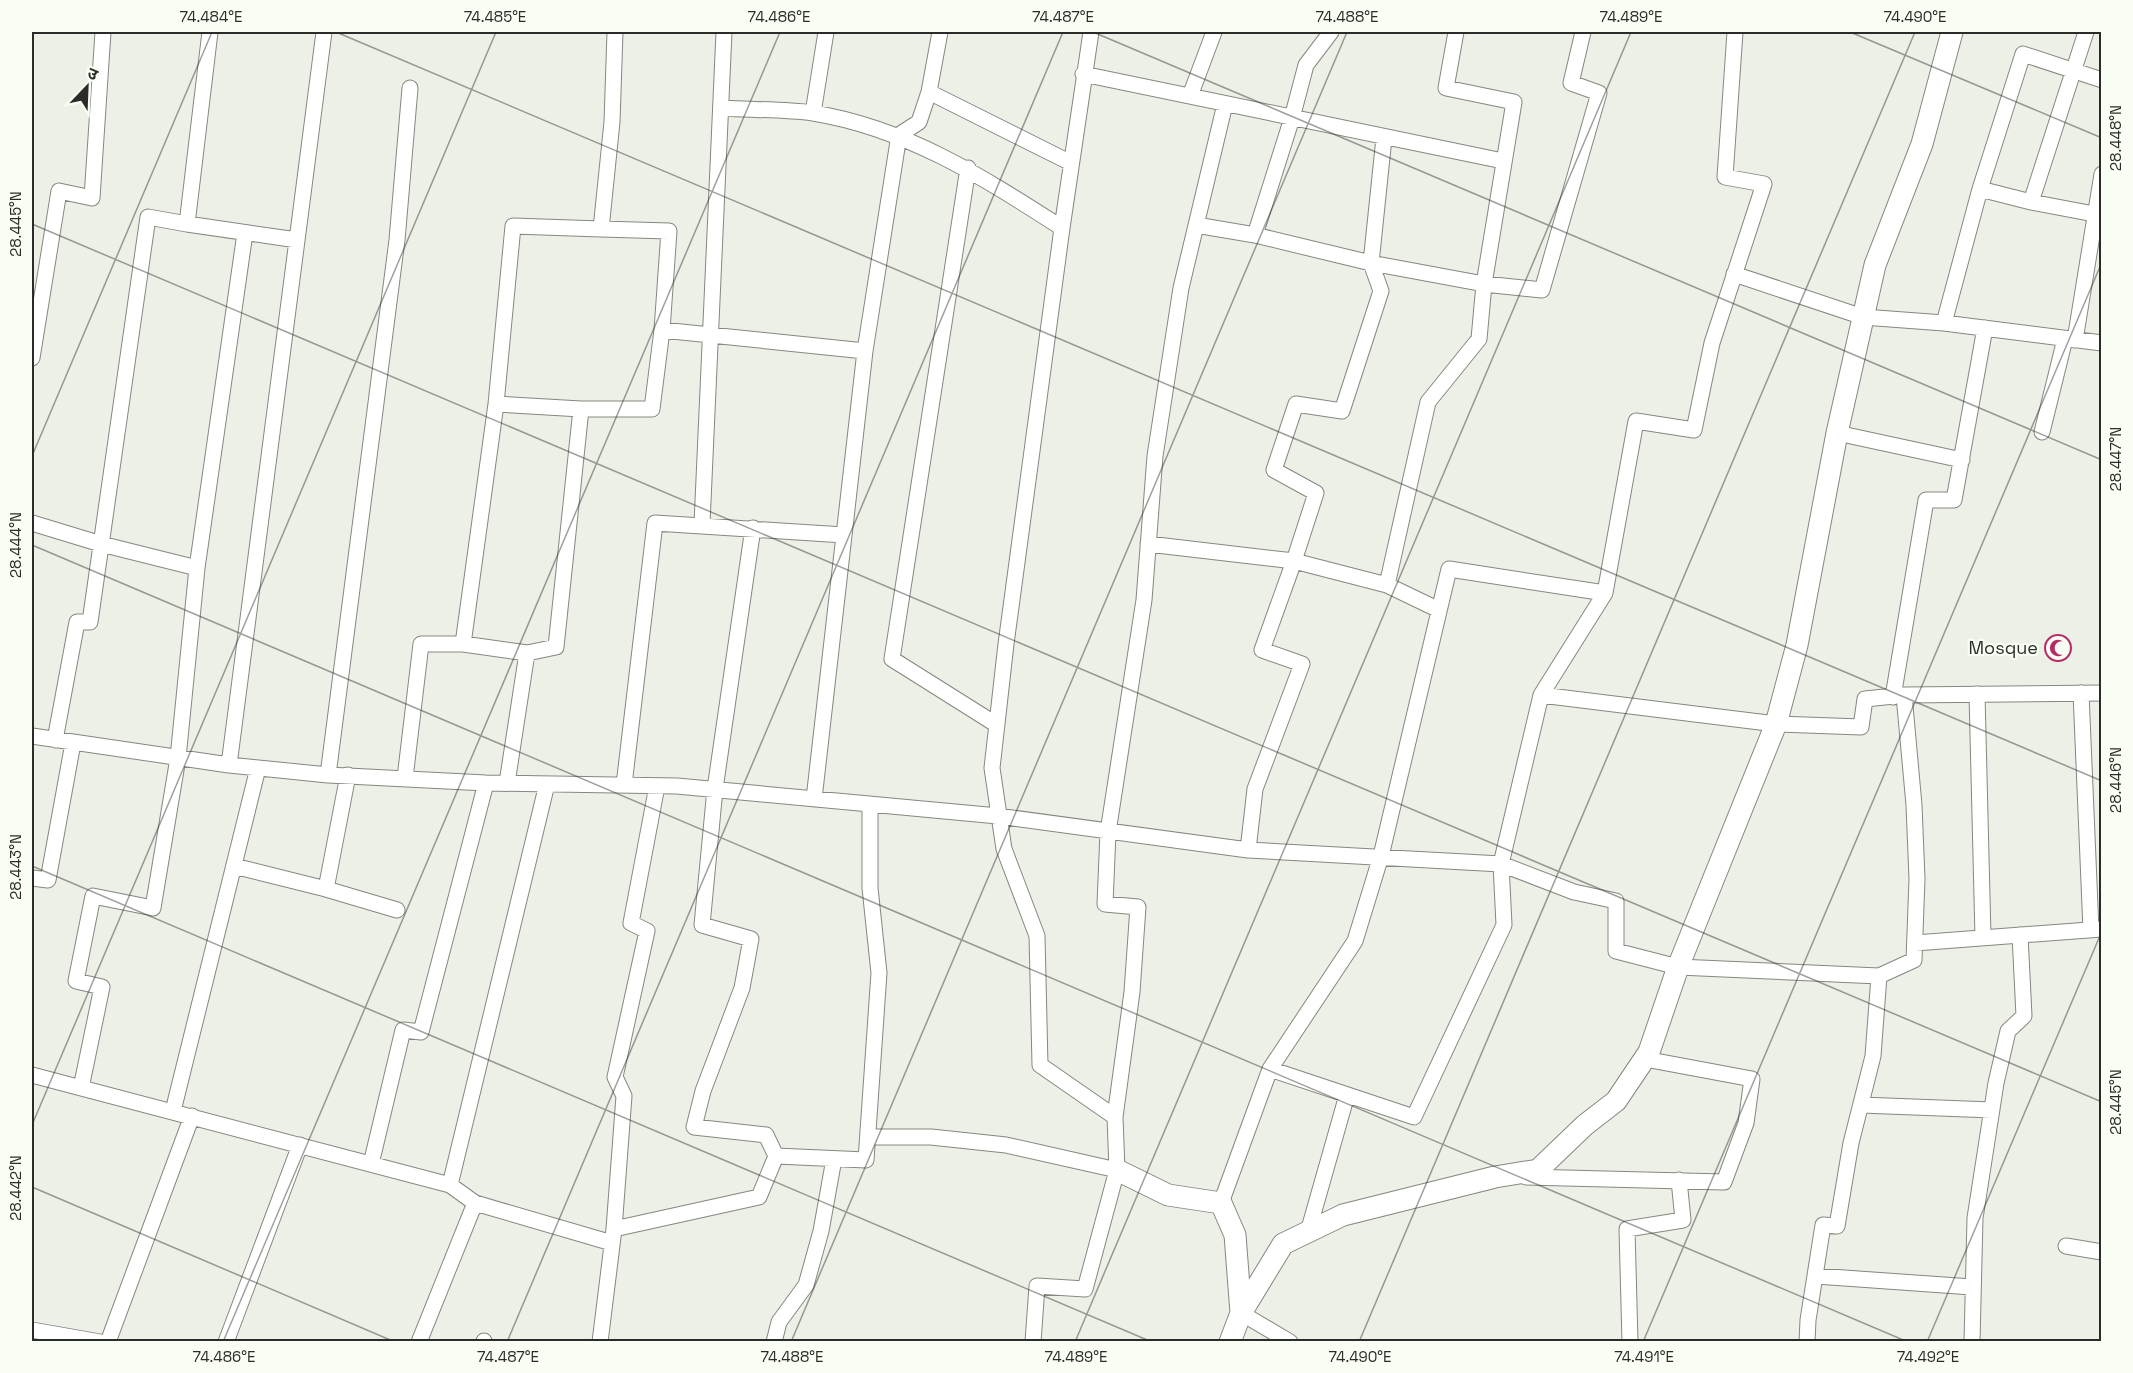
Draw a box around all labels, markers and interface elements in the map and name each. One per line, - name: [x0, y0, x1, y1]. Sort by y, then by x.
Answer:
- text: 74.484°E: [179, 7, 243, 26]
- text: 74.485°E: [464, 7, 526, 26]
- text: 74.486°E: [748, 7, 810, 26]
- text: 74.487°E: [1032, 7, 1094, 26]
- text: 74.488°E: [1316, 7, 1378, 26]
- text: 74.489°E: [1600, 7, 1662, 26]
- text: 74.490°E: [1883, 7, 1947, 26]
- north arrow: [57, 57, 117, 117]
- text: उ: [84, 62, 102, 85]
- text: 28.448°N: [2106, 105, 2125, 171]
- text: 28.445°N: [6, 191, 25, 257]
- text: 28.447°N: [2106, 427, 2125, 491]
- text: 28.444°N: [6, 512, 25, 578]
- mosque icon: Mosque: [2043, 633, 2073, 663]
- place label: Mosque: [1969, 636, 2038, 659]
- text: 28.446°N: [2106, 747, 2125, 813]
- text: 28.443°N: [6, 834, 25, 900]
- text: 28.445°N: [2106, 1069, 2125, 1135]
- text: 28.442°N: [6, 1155, 25, 1221]
- text: 74.486°E: [193, 1347, 255, 1366]
- text: 74.487°E: [477, 1347, 539, 1366]
- text: 74.488°E: [761, 1347, 823, 1366]
- text: 74.489°E: [1045, 1347, 1107, 1366]
- text: 74.490°E: [1328, 1347, 1392, 1366]
- text: 74.491°E: [1614, 1347, 1674, 1366]
- text: 74.492°E: [1897, 1347, 1959, 1366]

